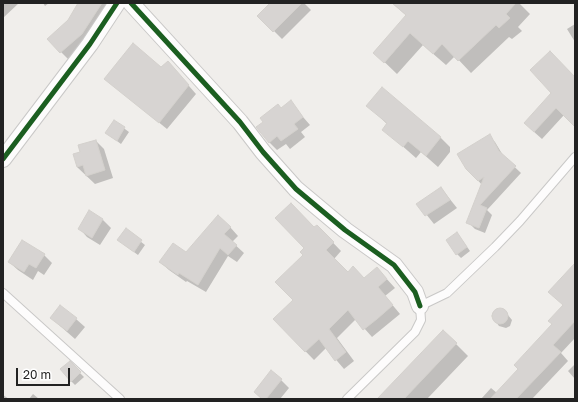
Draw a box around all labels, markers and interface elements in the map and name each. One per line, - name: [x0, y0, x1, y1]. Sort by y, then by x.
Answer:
- scale bar: [18, 360, 72, 386]
- text: 20 m: [23, 367, 51, 382]

